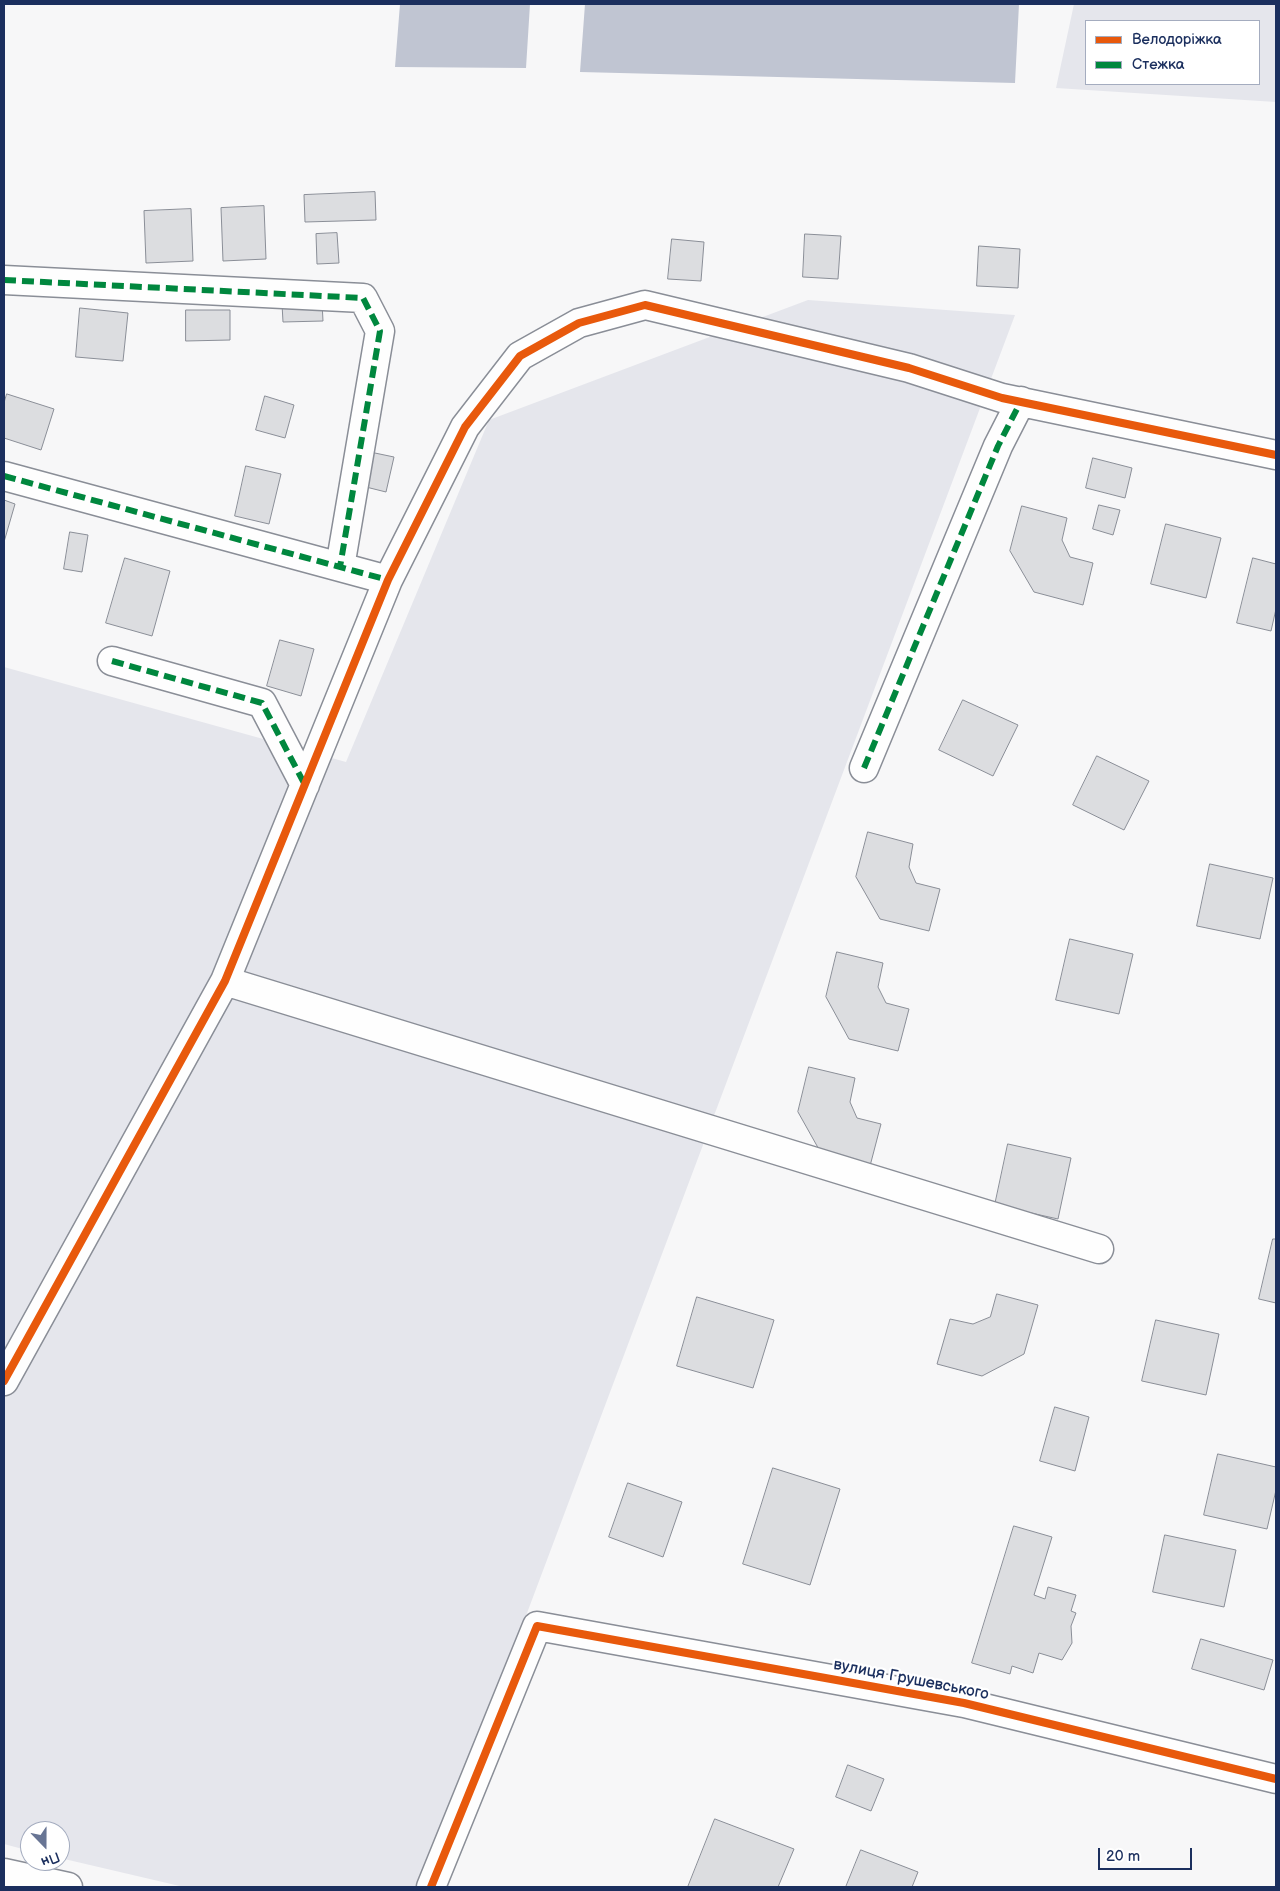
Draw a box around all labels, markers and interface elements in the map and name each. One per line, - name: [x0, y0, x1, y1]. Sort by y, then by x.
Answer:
- legend: [1085, 20, 1260, 85]
- text: Велодоріжка: [1132, 30, 1222, 49]
- text: Стежка: [1132, 55, 1185, 74]
- street label: вулиця Грушевського: [832, 1656, 990, 1704]
- north arrow: [20, 1821, 70, 1871]
- scale bar: [1100, 1838, 1194, 1870]
- text: 20 m: [1106, 1847, 1140, 1866]
- text: Пн: [39, 1848, 62, 1871]

